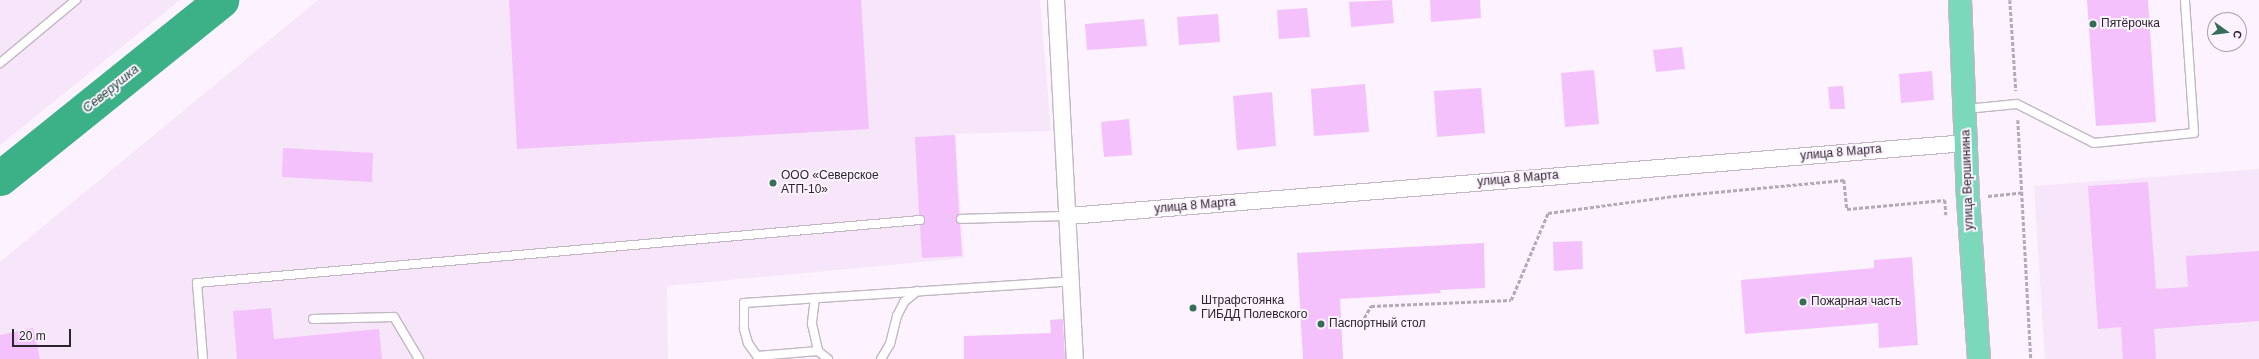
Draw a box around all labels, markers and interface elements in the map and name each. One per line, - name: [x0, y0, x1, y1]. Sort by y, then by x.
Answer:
- north arrow: [2207, 12, 2247, 52]
- place label: Пятёрочка: [2101, 17, 2160, 31]
- marker: Пятёрочка: [2088, 19, 2098, 29]
- text: С: [2231, 29, 2244, 40]
- water label: Северушка: [80, 62, 142, 116]
- street label: улица Вершинина: [1959, 129, 1977, 231]
- street label: улица 8 Марта: [1800, 142, 1882, 164]
- street label: улица 8 Марта: [1477, 168, 1559, 190]
- place label: ООО «Северское АТП-10»: [781, 169, 879, 197]
- marker: ООО «Северское АТП-10»: [768, 178, 778, 188]
- street label: улица 8 Марта: [1154, 195, 1236, 217]
- place label: Штрафстоянка ГИБДД Полевского: [1201, 294, 1307, 322]
- place label: Пожарная часть: [1811, 295, 1901, 309]
- marker: Пожарная часть: [1798, 297, 1808, 307]
- marker: Штрафстоянка ГИБДД Полевского: [1188, 303, 1198, 313]
- place label: Паспортный стол: [1329, 317, 1425, 331]
- marker: Паспортный стол: [1316, 319, 1326, 329]
- scale bar: [14, 321, 73, 347]
- text: 20 m: [19, 329, 46, 343]

